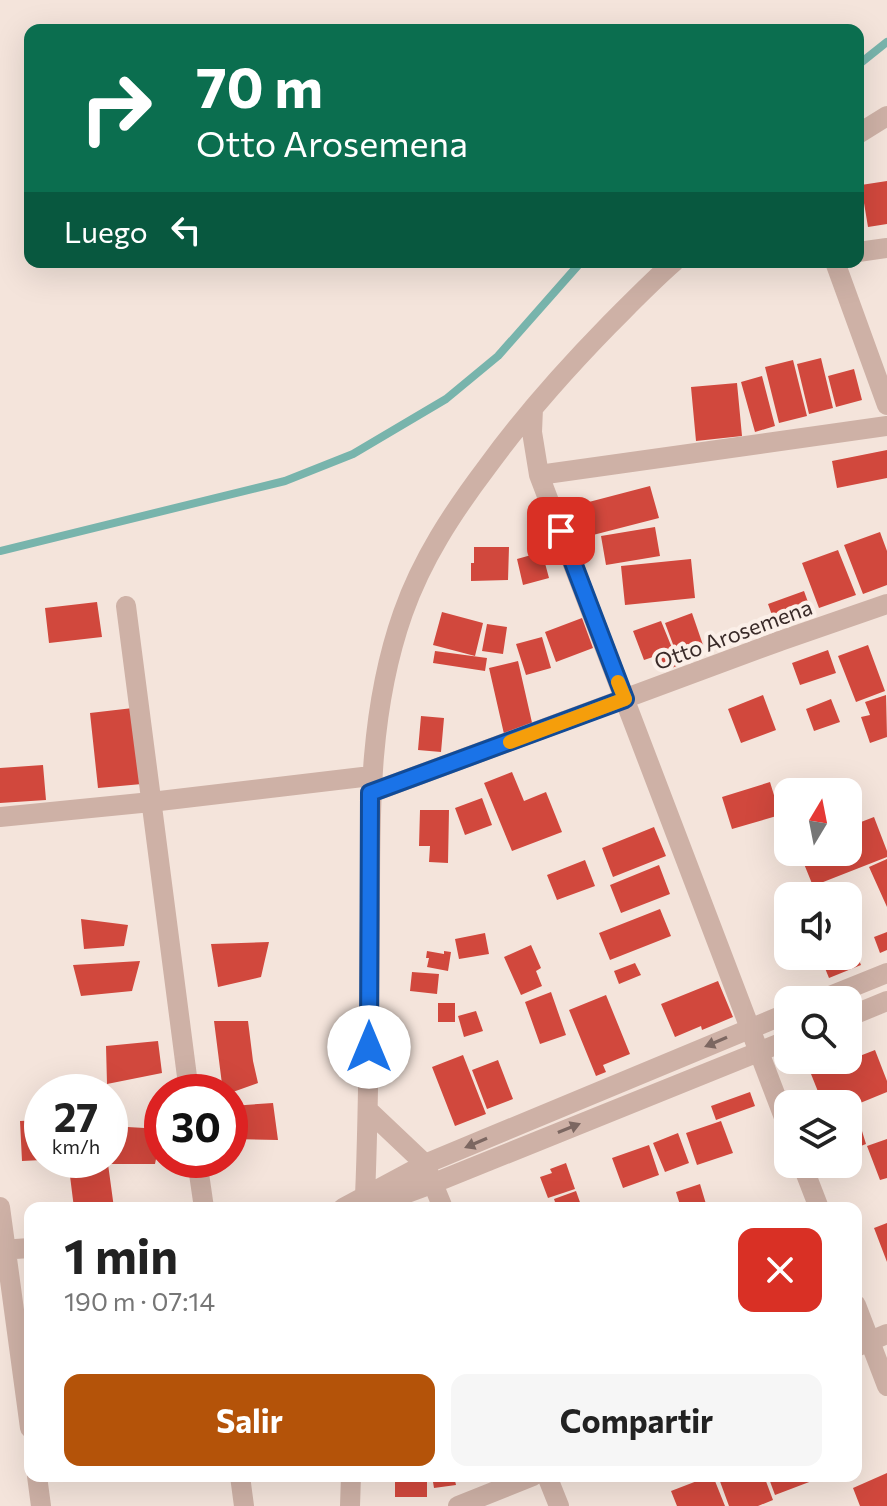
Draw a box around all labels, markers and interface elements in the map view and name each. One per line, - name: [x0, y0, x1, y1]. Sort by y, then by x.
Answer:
- text: 70 m: [196, 51, 323, 120]
- icon: right: [64, 56, 168, 160]
- text: Otto Arosemena: [196, 120, 468, 164]
- icon: left: [164, 208, 208, 252]
- text: Luego: [64, 212, 148, 249]
- pin: [527, 497, 595, 565]
- icon: arrive: [539, 509, 583, 553]
- street label: Otto Arosemena: [650, 593, 816, 675]
- north arrow: [774, 778, 862, 866]
- map controls: [774, 778, 862, 1178]
- button: sound: [774, 882, 862, 970]
- button: search: [774, 986, 862, 1074]
- position arrow: [327, 1005, 411, 1089]
- one-way arrow: [704, 1036, 728, 1049]
- speed limit sign: 30: [144, 1074, 248, 1178]
- button: layers: [774, 1090, 862, 1178]
- text: 27: [54, 1091, 98, 1140]
- one-way arrow: [557, 1122, 581, 1135]
- text: km/h: [52, 1134, 100, 1158]
- one-way arrow: [464, 1136, 488, 1149]
- text: 1 min: [64, 1225, 178, 1284]
- button: close: [738, 1228, 822, 1312]
- text: 190 m · 07:14: [64, 1285, 215, 1316]
- button: Salir: [64, 1374, 435, 1466]
- button: Compartir: [451, 1374, 822, 1466]

